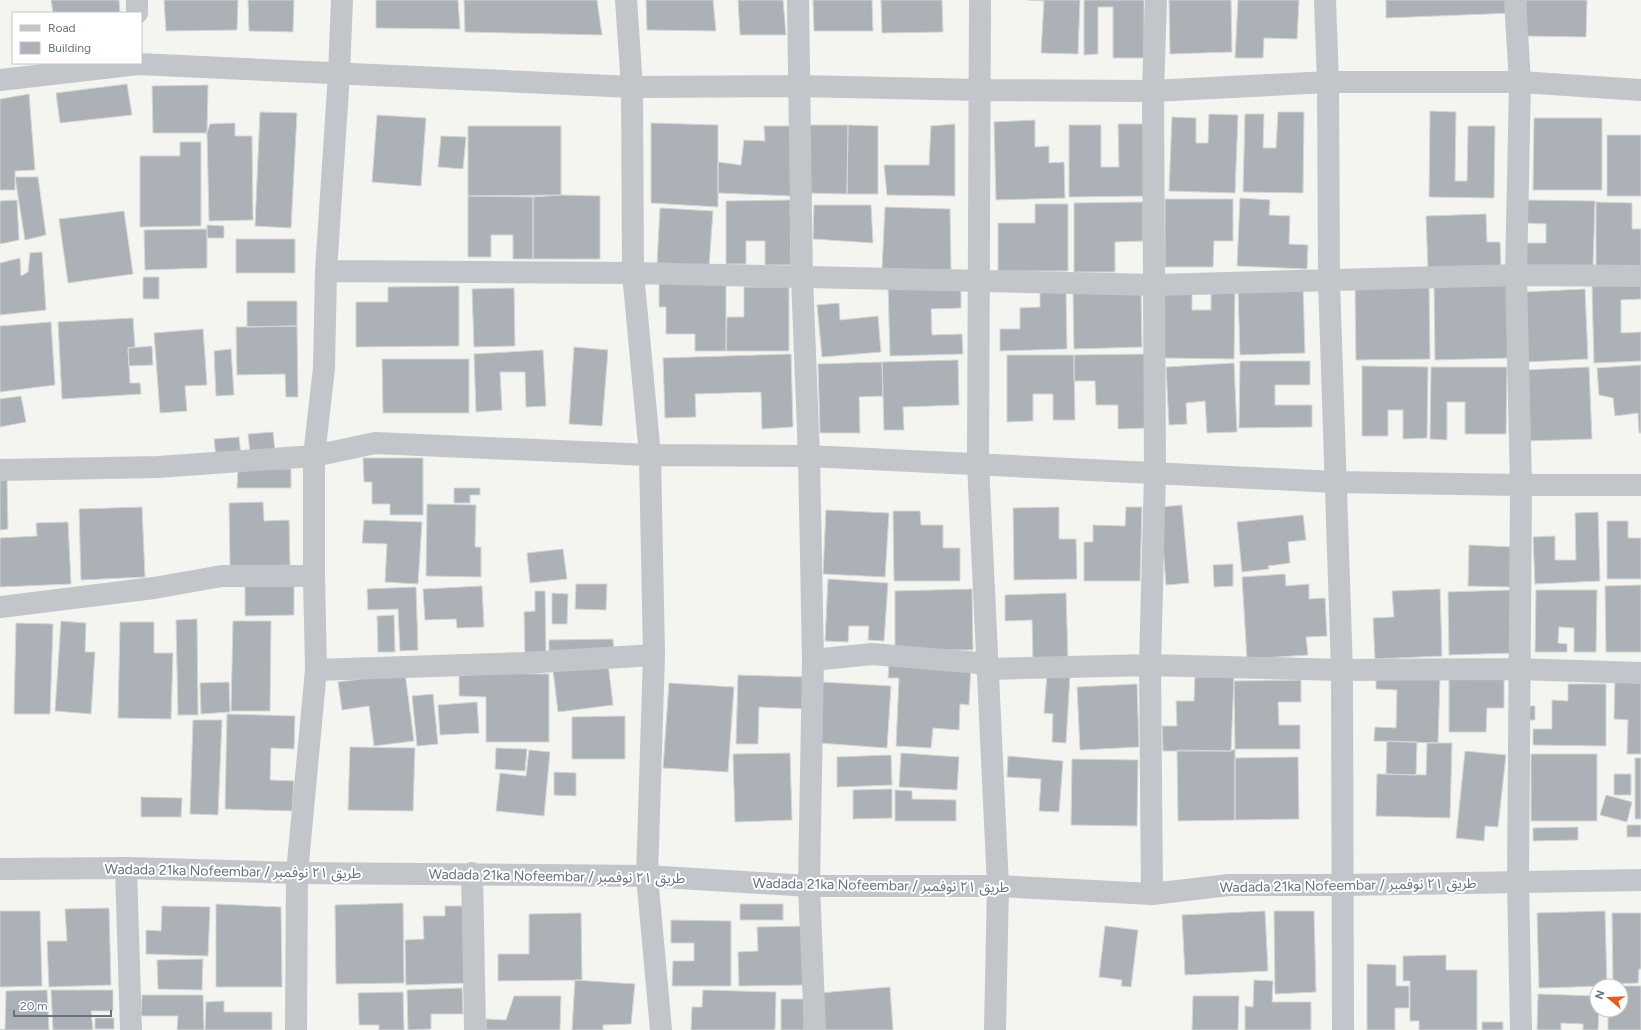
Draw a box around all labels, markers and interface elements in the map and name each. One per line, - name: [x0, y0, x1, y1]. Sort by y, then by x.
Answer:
- legend: [12, 12, 142, 64]
- text: Road: [48, 21, 76, 35]
- text: Building: [48, 41, 91, 55]
- street label: Wadada 21ka Nofeembar / طريق ٢١ نوفمبر: [104, 861, 362, 883]
- street label: Wadada 21ka Nofeembar / طريق ٢١ نوفمبر: [428, 866, 686, 888]
- street label: Wadada 21ka Nofeembar / طريق ٢١ نوفمبر: [752, 875, 1010, 897]
- street label: Wadada 21ka Nofeembar / طريق ٢١ نوفمبر: [1219, 875, 1477, 897]
- north arrow: [1589, 978, 1629, 1018]
- text: N: [1592, 989, 1608, 1001]
- scale bar: [14, 992, 111, 1018]
- text: 20 m: [20, 999, 48, 1013]

